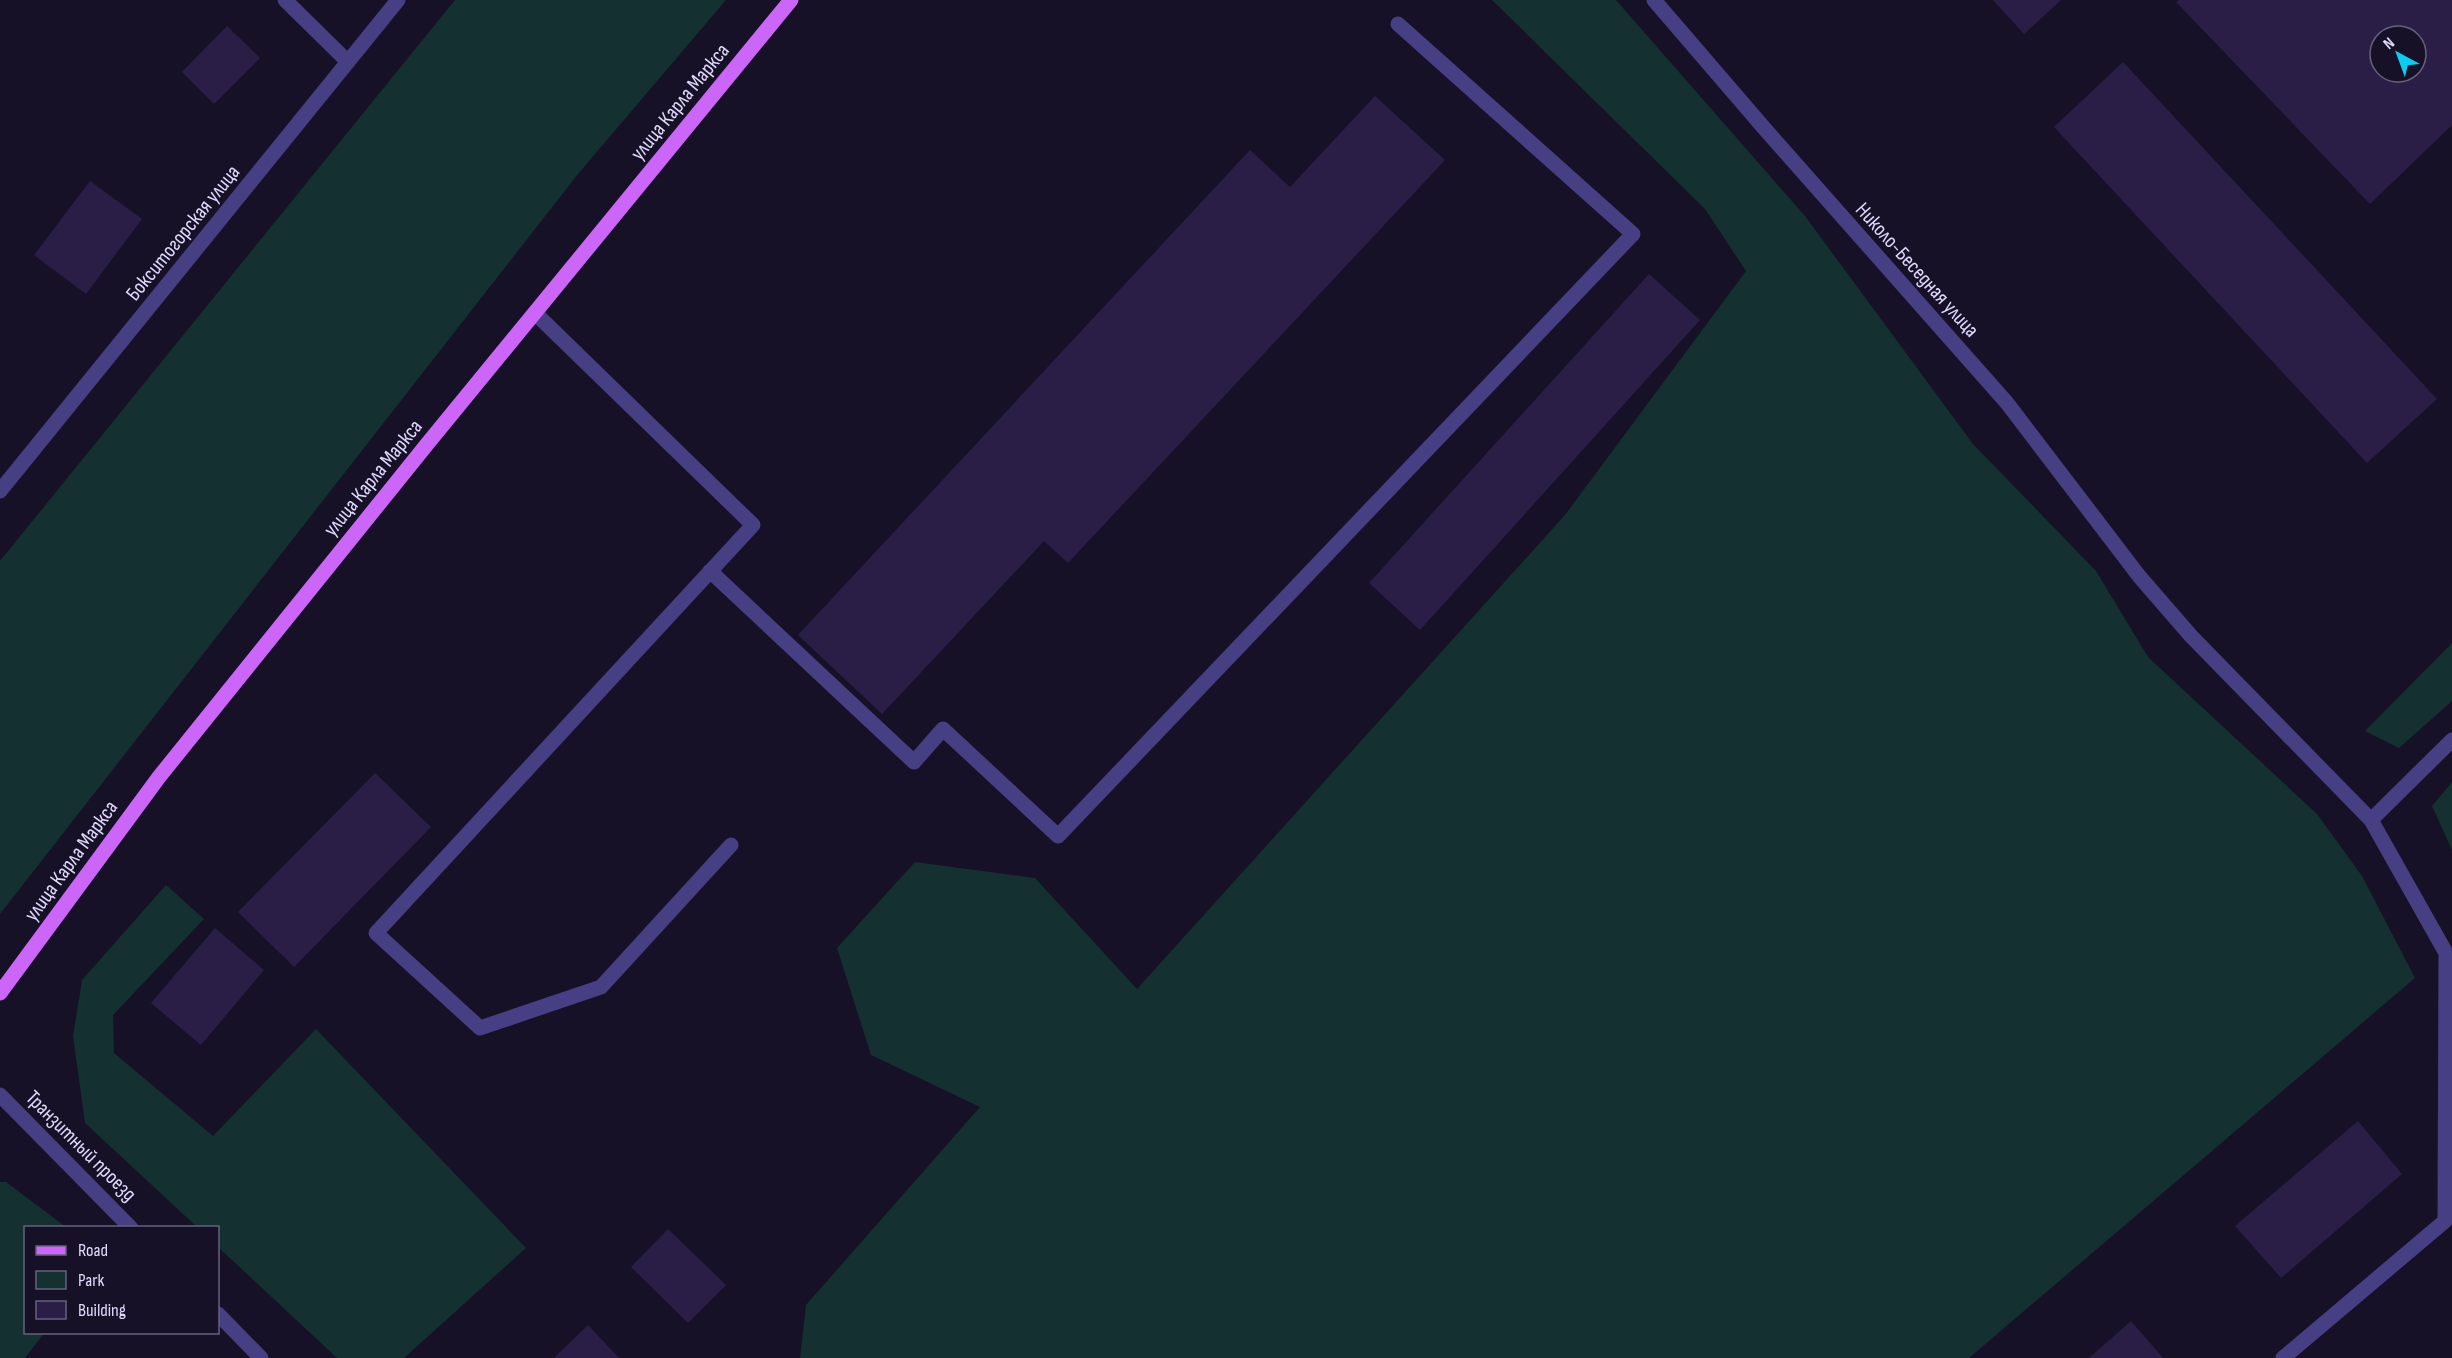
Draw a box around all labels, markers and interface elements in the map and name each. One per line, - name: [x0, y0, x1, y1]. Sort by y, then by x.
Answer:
- north arrow: [2368, 24, 2428, 84]
- text: N: [2380, 34, 2399, 54]
- street label: улица Карла Маркса: [625, 39, 735, 165]
- street label: Бокситогорская улица: [121, 160, 245, 306]
- street label: Николо-Беседная улица: [1850, 198, 1984, 342]
- street label: улица Карла Маркса: [318, 415, 428, 541]
- street label: улица Карла Маркса: [19, 796, 123, 926]
- street label: Транзитный проезд: [20, 1085, 142, 1207]
- legend: [24, 1226, 219, 1334]
- text: Road: [78, 1240, 108, 1261]
- text: Park: [78, 1270, 104, 1291]
- text: Building: [78, 1300, 126, 1321]

